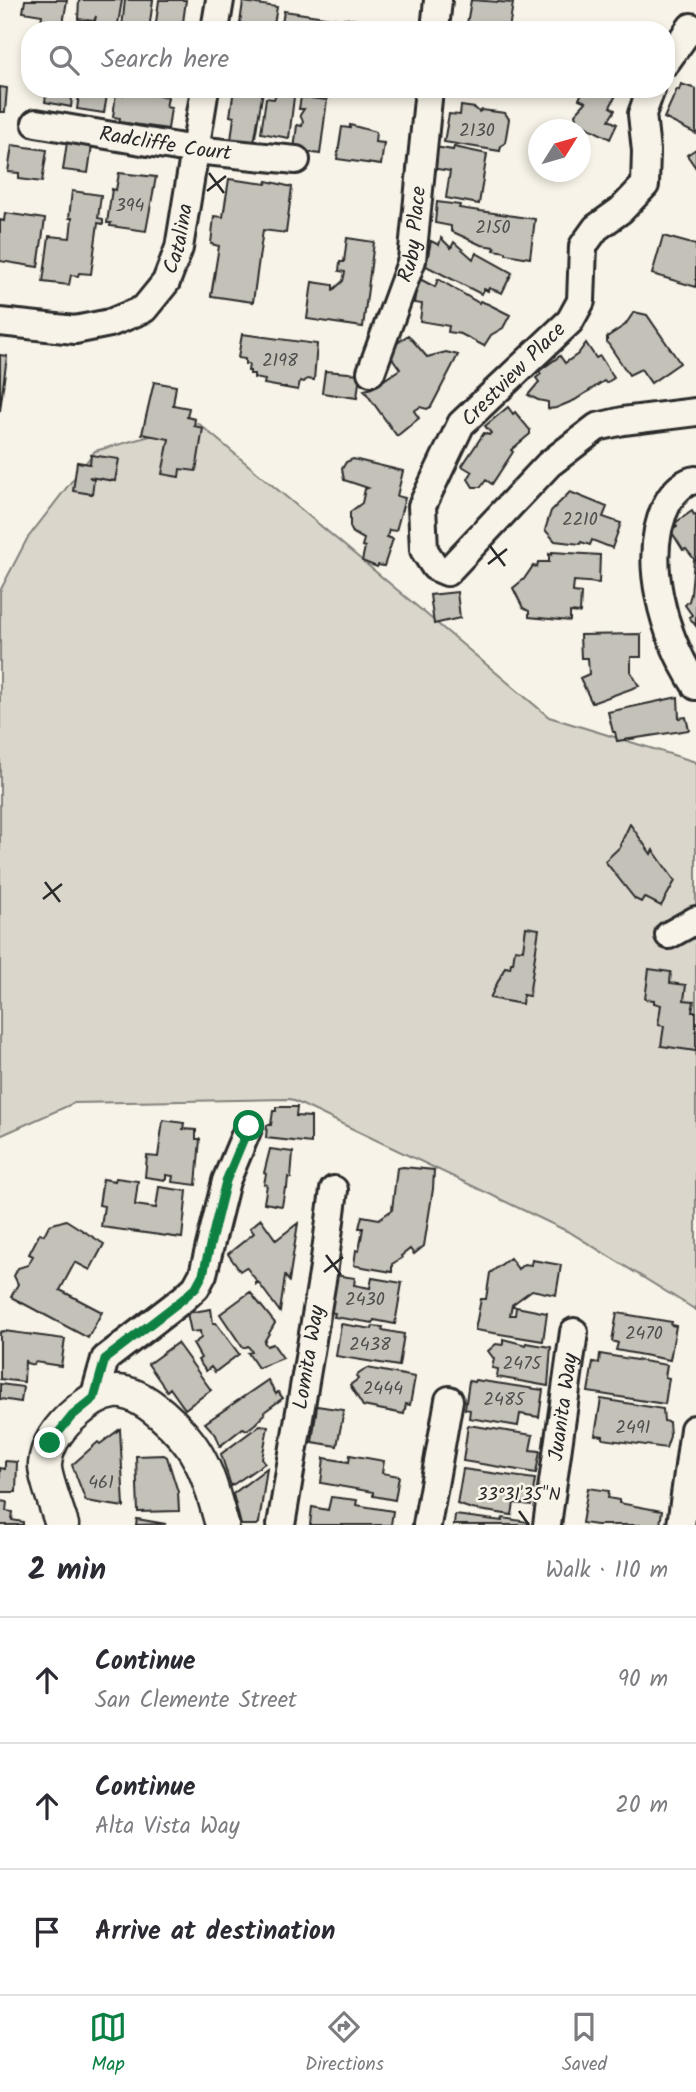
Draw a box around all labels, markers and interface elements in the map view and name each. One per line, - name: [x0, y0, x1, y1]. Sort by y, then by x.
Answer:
- search box: [21, 21, 675, 98]
- text: Search here: [101, 39, 229, 81]
- icon: search: [45, 41, 83, 79]
- house number: 2130: [459, 117, 495, 146]
- street label: Radcliffe Court: [97, 118, 234, 170]
- north arrow: [528, 119, 591, 182]
- street label: Ruby Place: [389, 184, 436, 287]
- house number: 394: [116, 192, 145, 221]
- street label: Catalina: [154, 201, 203, 279]
- house number: 2150: [476, 214, 510, 243]
- street label: Crestview Place: [454, 314, 575, 435]
- house number: 2198: [262, 347, 298, 376]
- house number: 2210: [562, 506, 598, 535]
- route start: [233, 1110, 264, 1141]
- house number: 2430: [345, 1286, 385, 1315]
- street label: Lomita Way: [284, 1303, 334, 1412]
- house number: 2470: [625, 1320, 663, 1349]
- house number: 2438: [349, 1331, 391, 1360]
- house number: 2475: [503, 1350, 543, 1379]
- street label: Juanita Way: [540, 1351, 587, 1463]
- house number: 2444: [363, 1375, 403, 1404]
- house number: 2485: [484, 1386, 526, 1415]
- house number: 2491: [616, 1414, 650, 1443]
- route end: [34, 1427, 65, 1458]
- house number: 461: [88, 1469, 114, 1498]
- text: 33°31'35"N: [477, 1481, 561, 1510]
- text: 2 min: [28, 1547, 106, 1595]
- text: Walk · 110 m: [545, 1553, 668, 1589]
- text: Continue: [95, 1641, 196, 1683]
- icon: ahead: [28, 1661, 66, 1699]
- text: 90 m: [618, 1662, 668, 1698]
- text: San Clemente Street: [95, 1683, 297, 1719]
- text: Continue: [95, 1767, 196, 1809]
- icon: ahead: [28, 1787, 66, 1825]
- text: 20 m: [616, 1788, 668, 1824]
- text: Alta Vista Way: [95, 1809, 240, 1845]
- text: Arrive at destination: [95, 1911, 335, 1953]
- icon: arrive: [28, 1913, 66, 1951]
- tab: Map: [89, 2008, 127, 2080]
- tab: Directions: [305, 2008, 384, 2080]
- tab: Saved: [562, 2008, 607, 2080]

